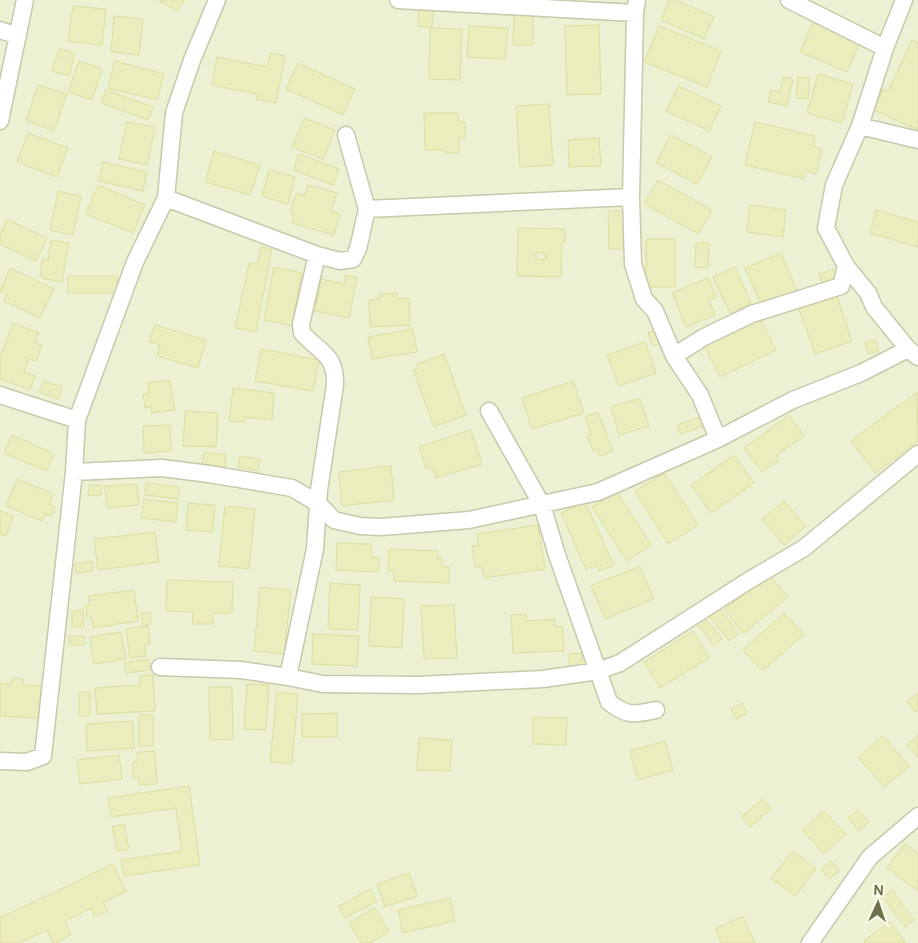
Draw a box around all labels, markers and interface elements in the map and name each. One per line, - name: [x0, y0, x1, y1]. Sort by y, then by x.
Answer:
- north arrow: [853, 878, 903, 928]
- text: N: [873, 881, 884, 899]

